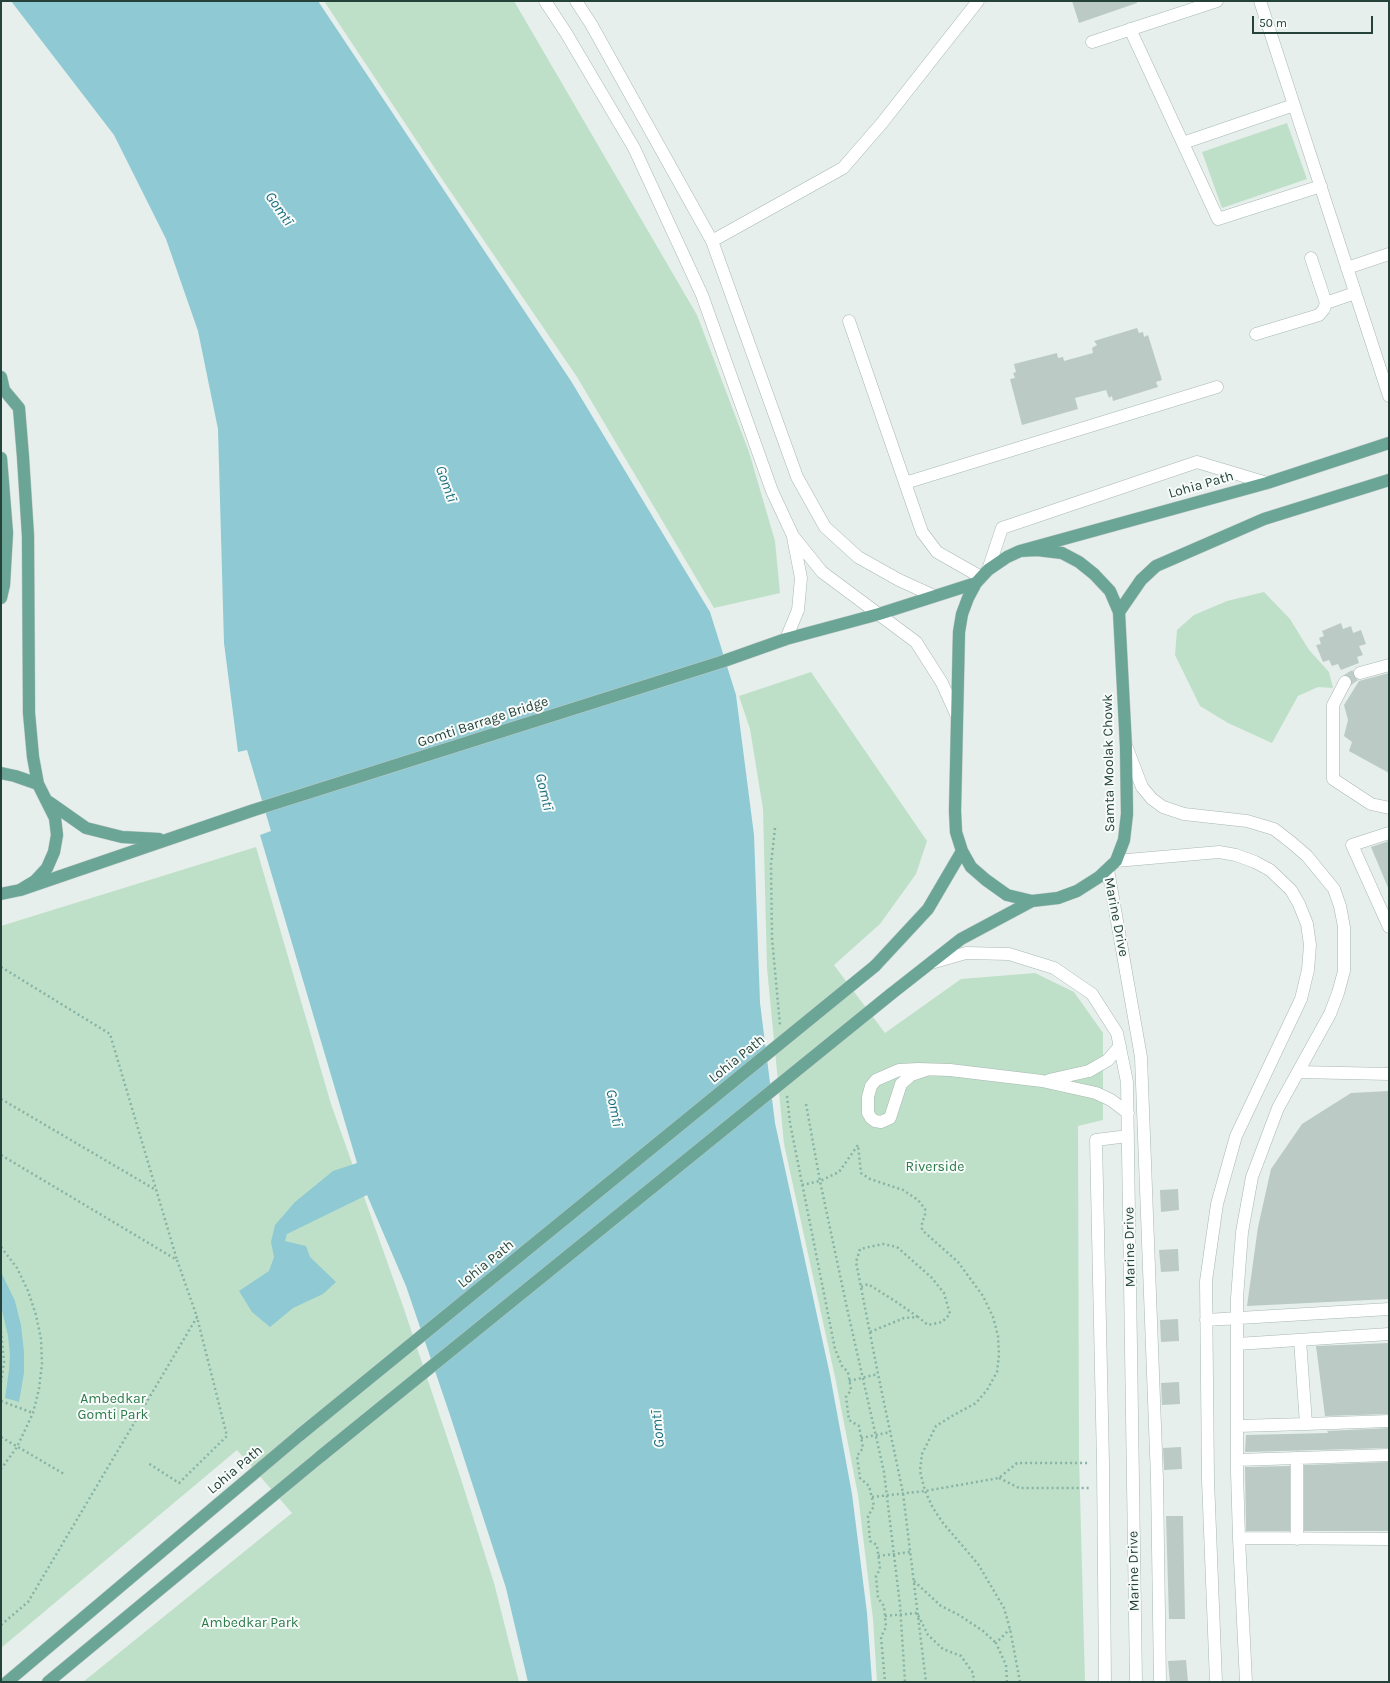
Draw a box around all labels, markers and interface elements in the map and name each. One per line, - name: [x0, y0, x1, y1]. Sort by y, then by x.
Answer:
- scale bar: [1254, 8, 1375, 34]
- text: 50 m: [1259, 16, 1287, 30]
- water label: Gomtī: [261, 188, 297, 230]
- water label: Gomtī: [431, 463, 461, 505]
- street label: Lohia Path: [1166, 468, 1236, 502]
- street label: Gomti Barrage Bridge: [415, 693, 551, 751]
- street label: Samta Moolak Chowk: [1099, 694, 1119, 832]
- water label: Gomtī: [531, 772, 557, 812]
- street label: Marine Drive: [1100, 876, 1132, 958]
- street label: Lohia Path: [706, 1031, 768, 1087]
- water label: Gomtī: [602, 1088, 626, 1128]
- park label: Riverside: [905, 1159, 965, 1175]
- street label: Marine Drive: [1121, 1207, 1139, 1287]
- street label: Lohia Path: [455, 1236, 517, 1292]
- park label: Ambedkar Gomti Park: [78, 1391, 148, 1424]
- water label: Gomtī: [647, 1409, 669, 1449]
- street label: Lohia Path: [204, 1442, 266, 1498]
- street label: Marine Drive: [1125, 1531, 1143, 1611]
- park label: Ambedkar Park: [201, 1615, 299, 1631]

